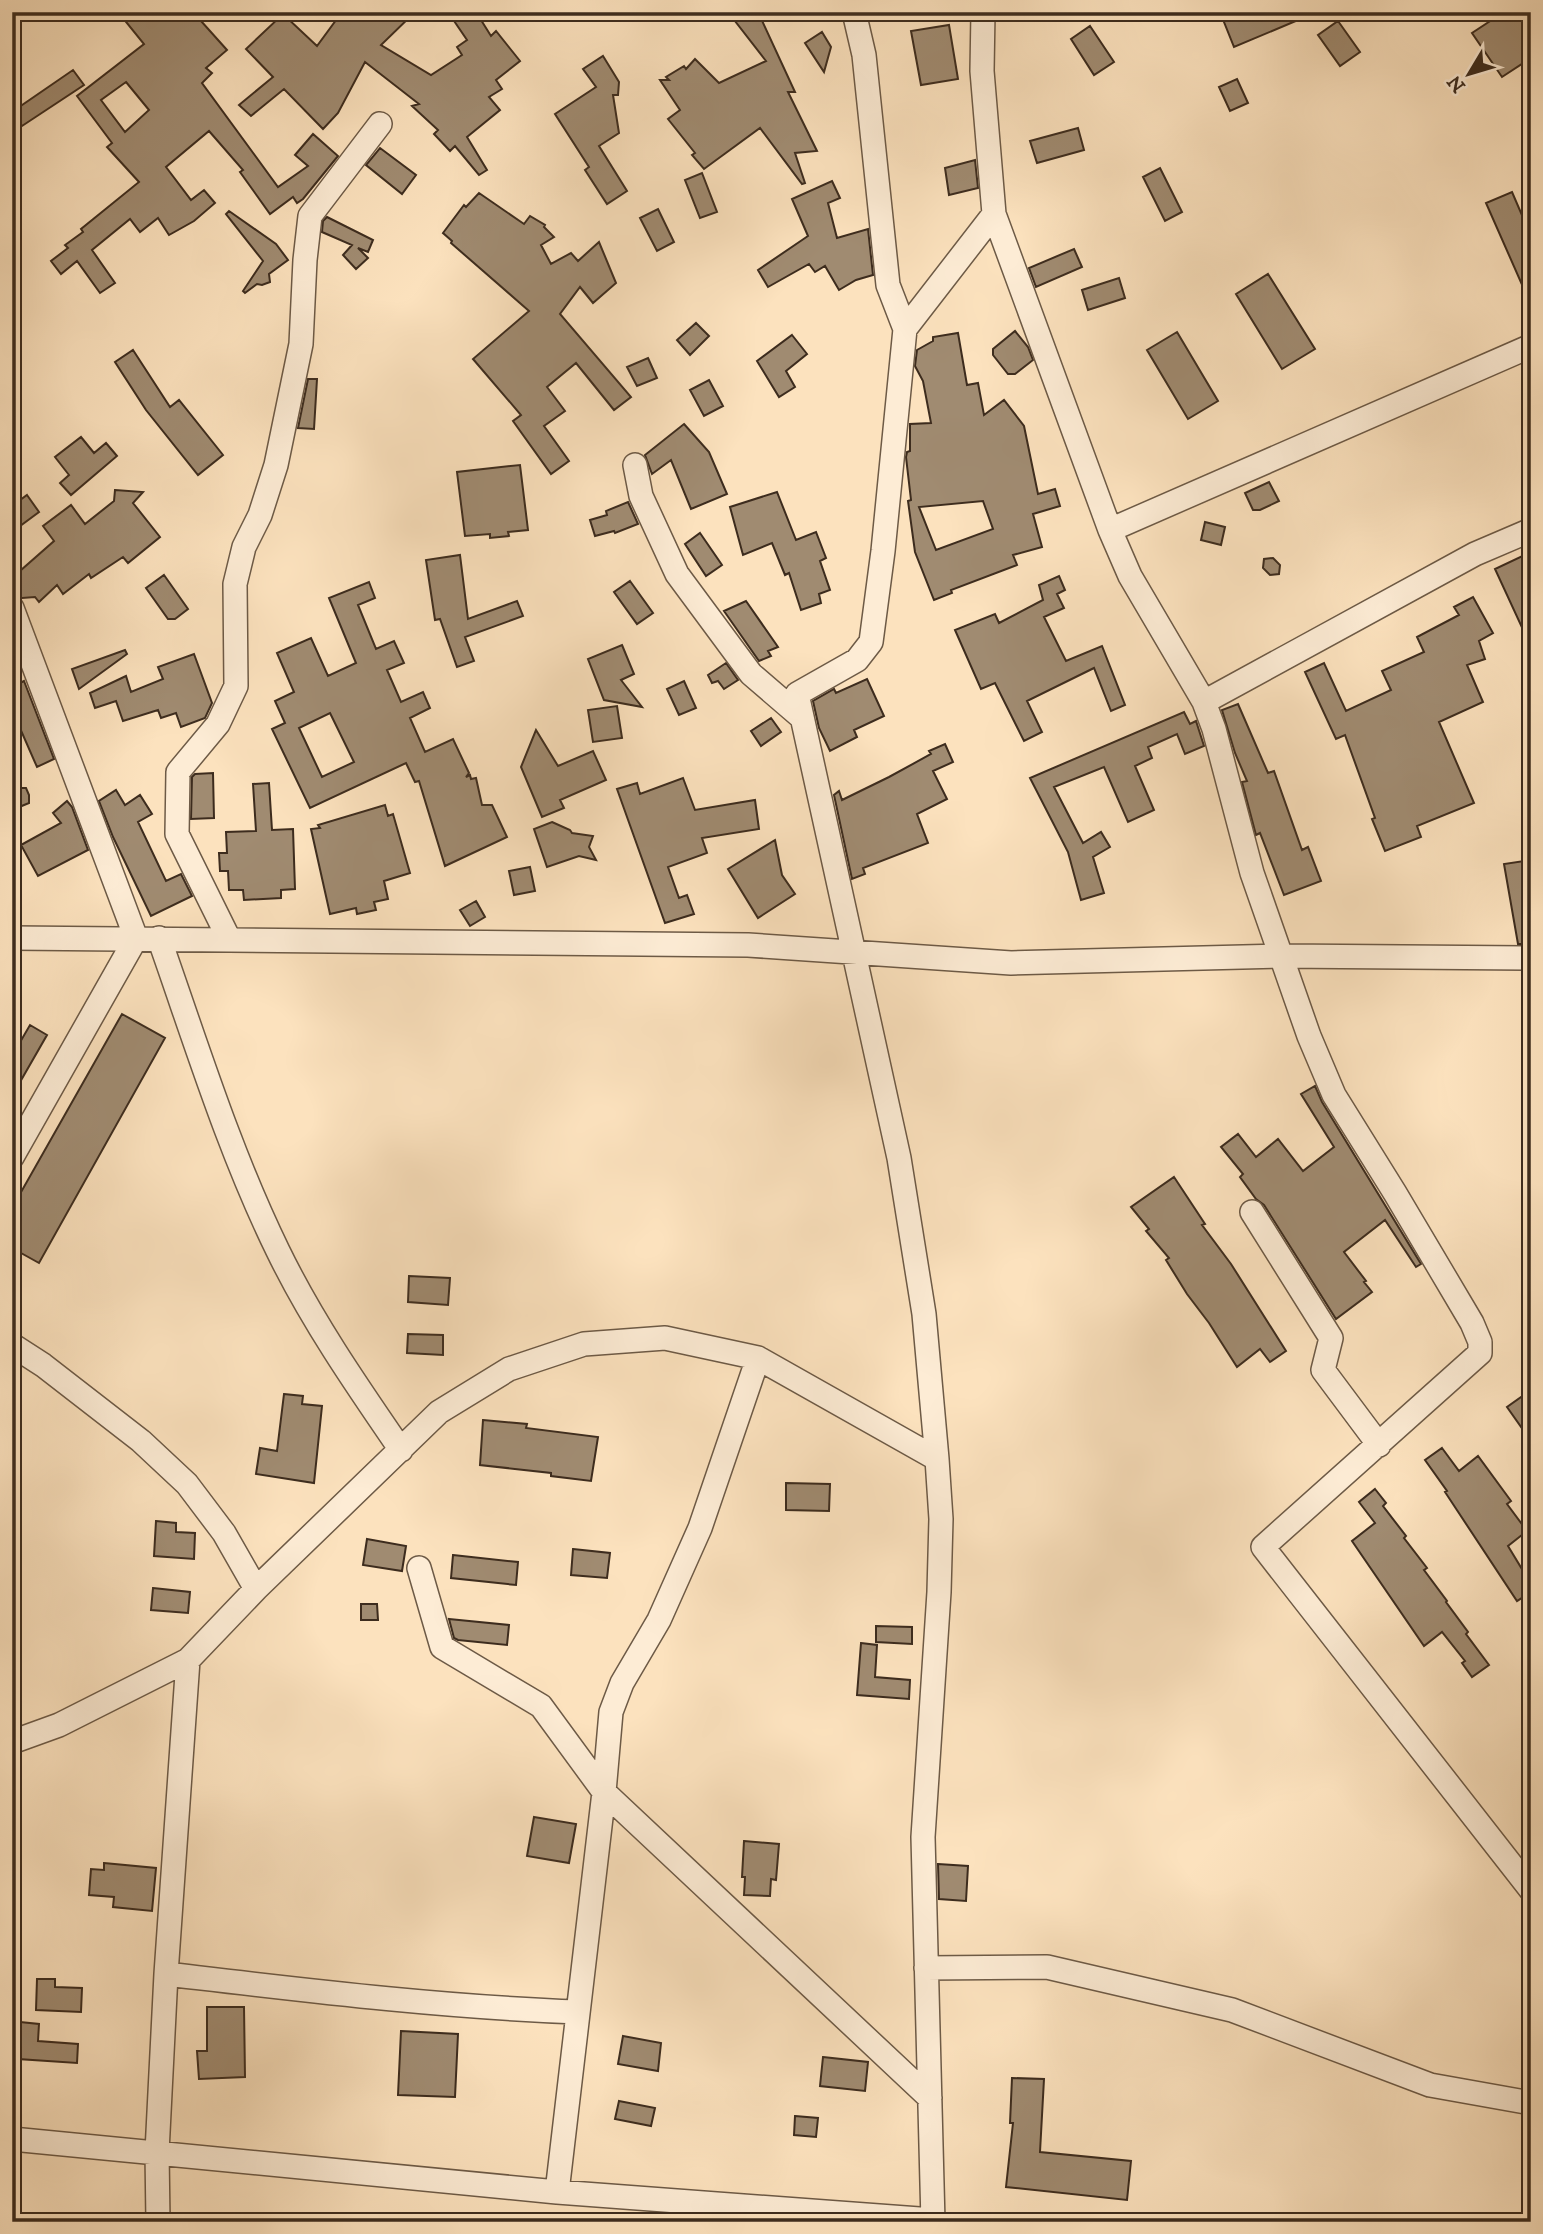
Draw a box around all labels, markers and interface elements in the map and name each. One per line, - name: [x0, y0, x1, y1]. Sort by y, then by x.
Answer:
- north arrow: [1434, 38, 1504, 108]
- text: N: [1443, 70, 1471, 97]

